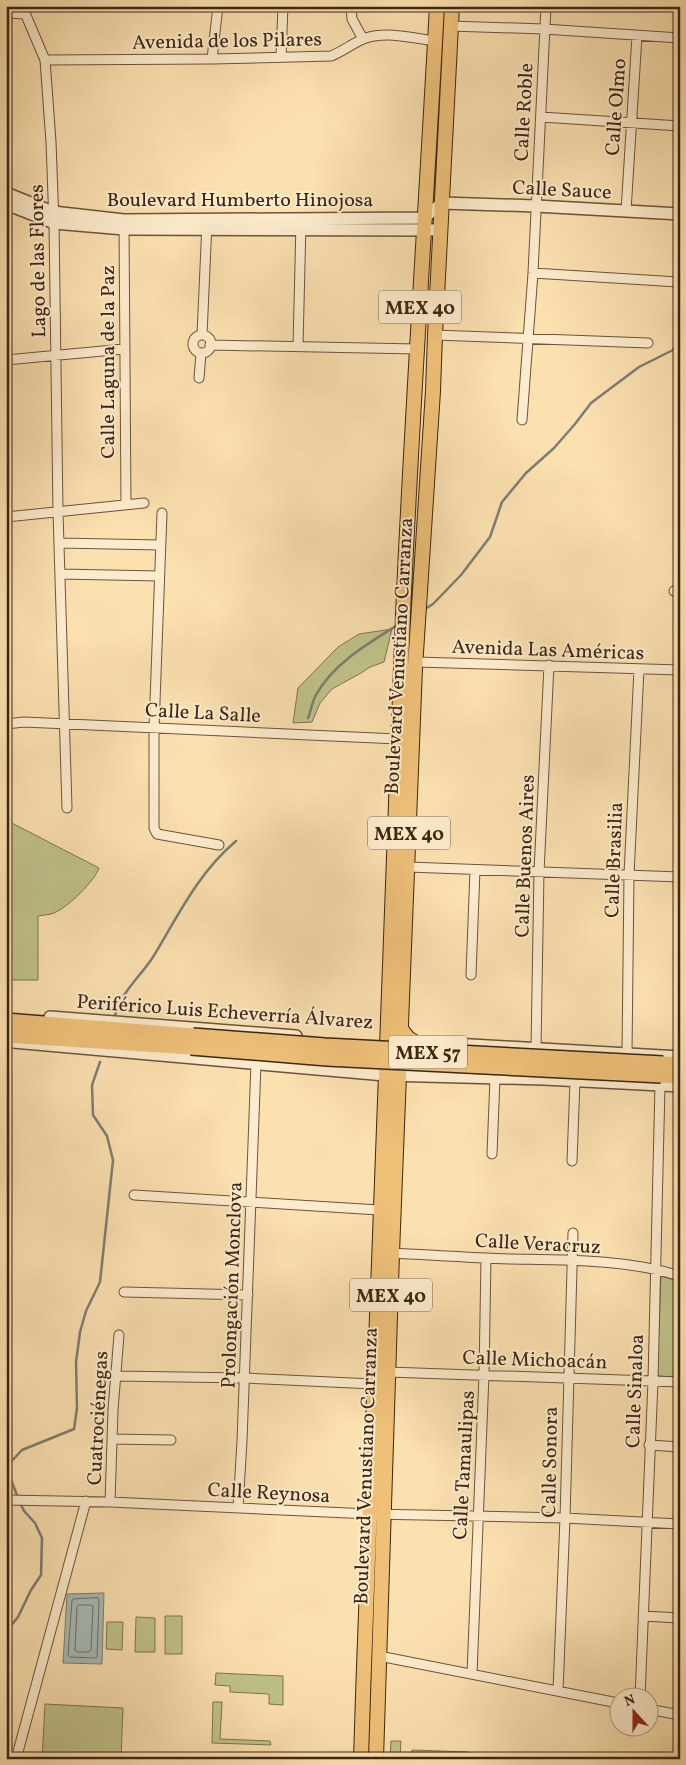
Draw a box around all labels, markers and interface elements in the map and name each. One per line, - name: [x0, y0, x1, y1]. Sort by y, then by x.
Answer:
- street label: Avenida de los Pilares: [132, 26, 322, 58]
- street label: Calle Olmo: [600, 58, 634, 157]
- street label: Calle Roble: [508, 62, 542, 162]
- street label: Calle Sauce: [512, 174, 612, 208]
- street label: Lago de las Flores: [24, 184, 54, 338]
- street label: Boulevard Humberto Hinojosa: [107, 187, 373, 215]
- street label: Calle Laguna de la Paz: [95, 265, 123, 459]
- road number: MEX 40: [379, 290, 461, 324]
- street label: Boulevard Venustiano Carranza: [379, 517, 421, 795]
- street label: Avenida Las Américas: [451, 634, 645, 668]
- street label: Calle La Salle: [144, 697, 262, 731]
- street label: Calle Buenos Aires: [509, 774, 543, 938]
- street label: Calle Brasilia: [599, 802, 631, 918]
- road number: MEX 40: [368, 816, 450, 850]
- street label: Periférico Luis Echeverría Álvarez: [76, 989, 374, 1037]
- road number: MEX 57: [389, 1036, 467, 1068]
- street label: Prolongación Monclova: [215, 1181, 251, 1389]
- street label: Calle Veracruz: [474, 1228, 602, 1262]
- road number: MEX 40: [350, 1278, 432, 1312]
- street label: Boulevard Venustiano Carranza: [348, 1327, 386, 1605]
- street label: Calle Sinaloa: [620, 1334, 652, 1449]
- street label: Calle Michoacán: [462, 1344, 608, 1378]
- street label: Cuatrociénegas: [81, 1350, 117, 1486]
- street label: Calle Tamaulipas: [447, 1390, 483, 1540]
- street label: Calle Sonora: [536, 1406, 566, 1518]
- street label: Calle Reynosa: [207, 1477, 331, 1511]
- north arrow: [608, 1688, 658, 1738]
- text: N: [622, 1691, 638, 1712]

